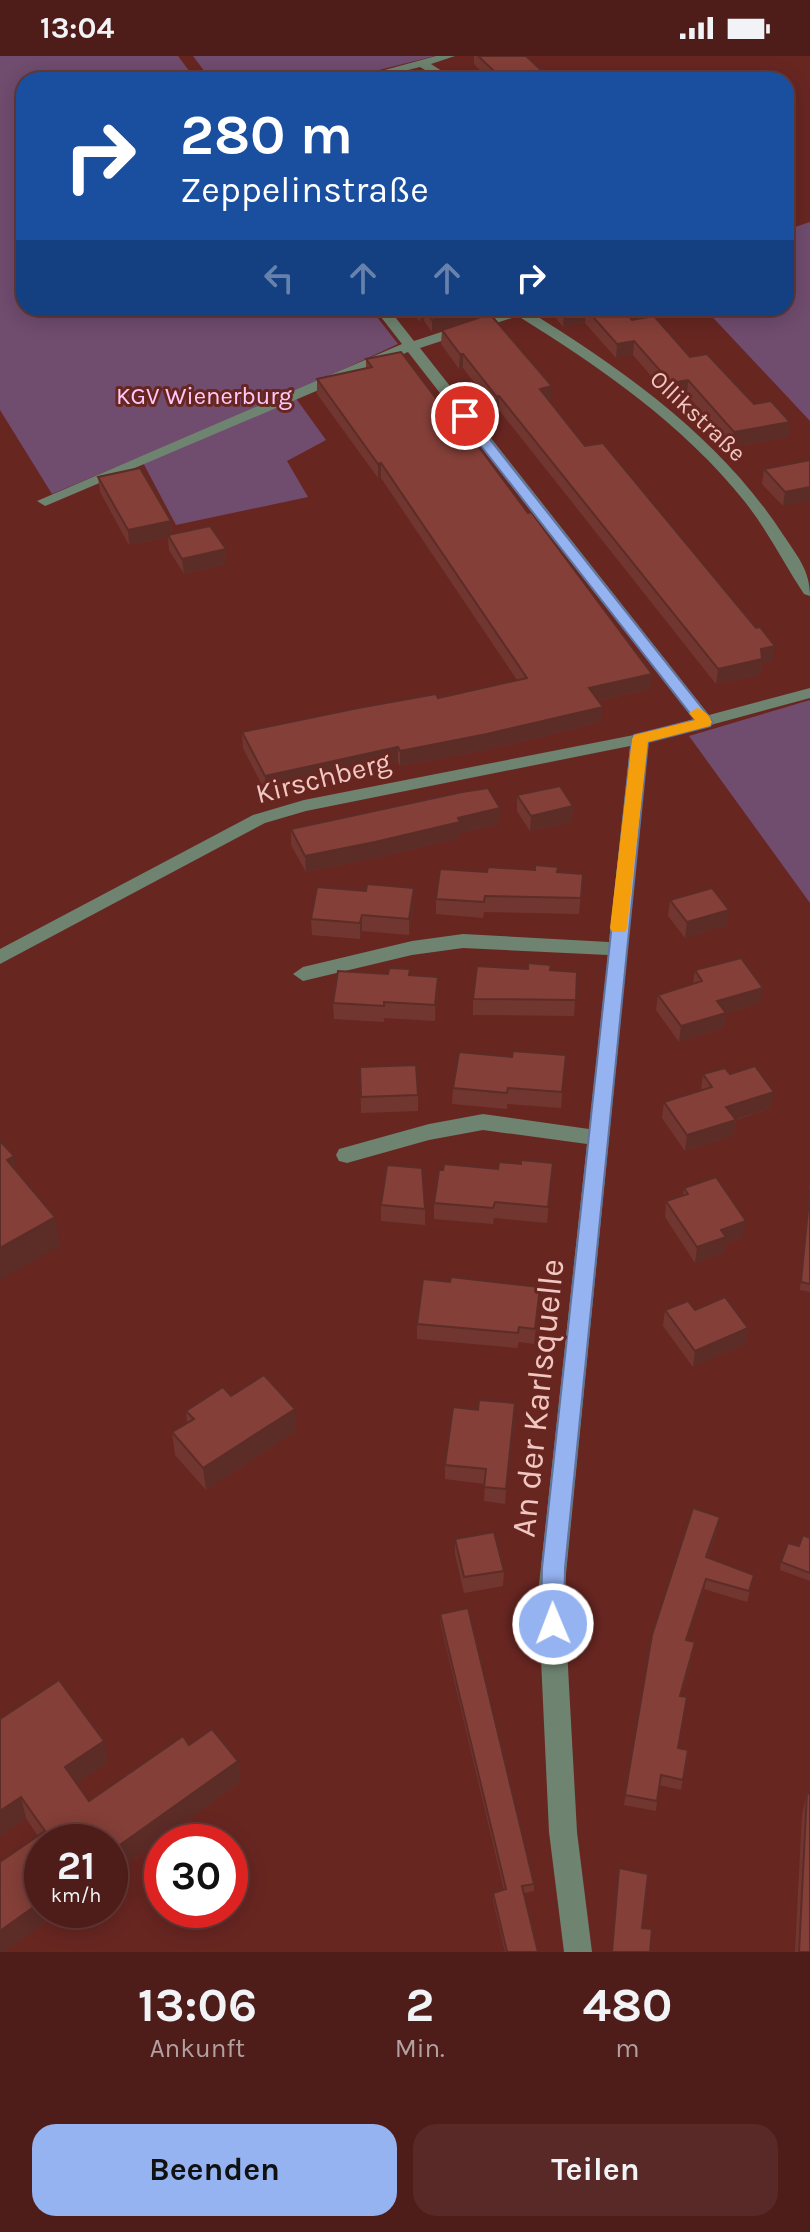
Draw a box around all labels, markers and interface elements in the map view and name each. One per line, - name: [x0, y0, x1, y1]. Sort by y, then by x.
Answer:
- text: 13:04: [40, 10, 114, 46]
- text: 280 m: [180, 102, 353, 167]
- icon: right: [48, 104, 152, 208]
- text: Zeppelinstraße: [180, 169, 429, 211]
- icon: left: [257, 256, 301, 300]
- icon: ahead: [341, 256, 385, 300]
- icon: ahead: [425, 256, 469, 300]
- icon: right: [509, 256, 553, 300]
- street label: Ollikstraße: [645, 365, 751, 467]
- park label: KGV Wienerburg: [116, 382, 293, 410]
- pin: [431, 382, 499, 450]
- icon: arrive: [443, 394, 487, 438]
- street label: Kirschberg: [252, 745, 394, 810]
- street label: An der Karlsquelle: [503, 1257, 572, 1539]
- position arrow: [511, 1582, 595, 1666]
- speed limit sign: 30: [144, 1824, 248, 1928]
- text: 21: [57, 1842, 95, 1889]
- text: km/h: [51, 1884, 101, 1907]
- text: 13:06: [138, 1977, 257, 2033]
- text: 2: [405, 1977, 434, 2033]
- text: 480: [582, 1977, 672, 2033]
- text: Ankunft: [150, 2033, 245, 2064]
- text: Min.: [395, 2033, 445, 2064]
- text: m: [615, 2033, 640, 2064]
- button: Beenden: [32, 2124, 397, 2216]
- button: Teilen: [413, 2124, 778, 2216]

